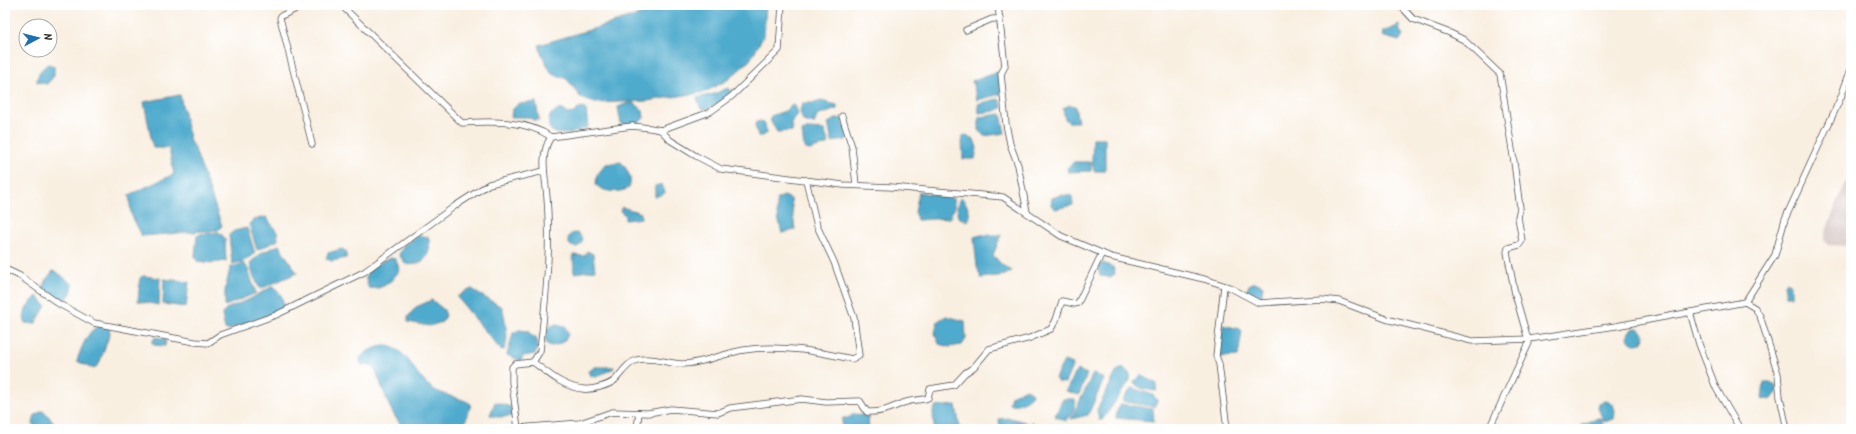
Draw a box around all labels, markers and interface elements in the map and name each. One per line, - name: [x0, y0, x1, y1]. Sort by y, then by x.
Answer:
- north arrow: [18, 18, 58, 58]
- text: N: [38, 32, 56, 41]

